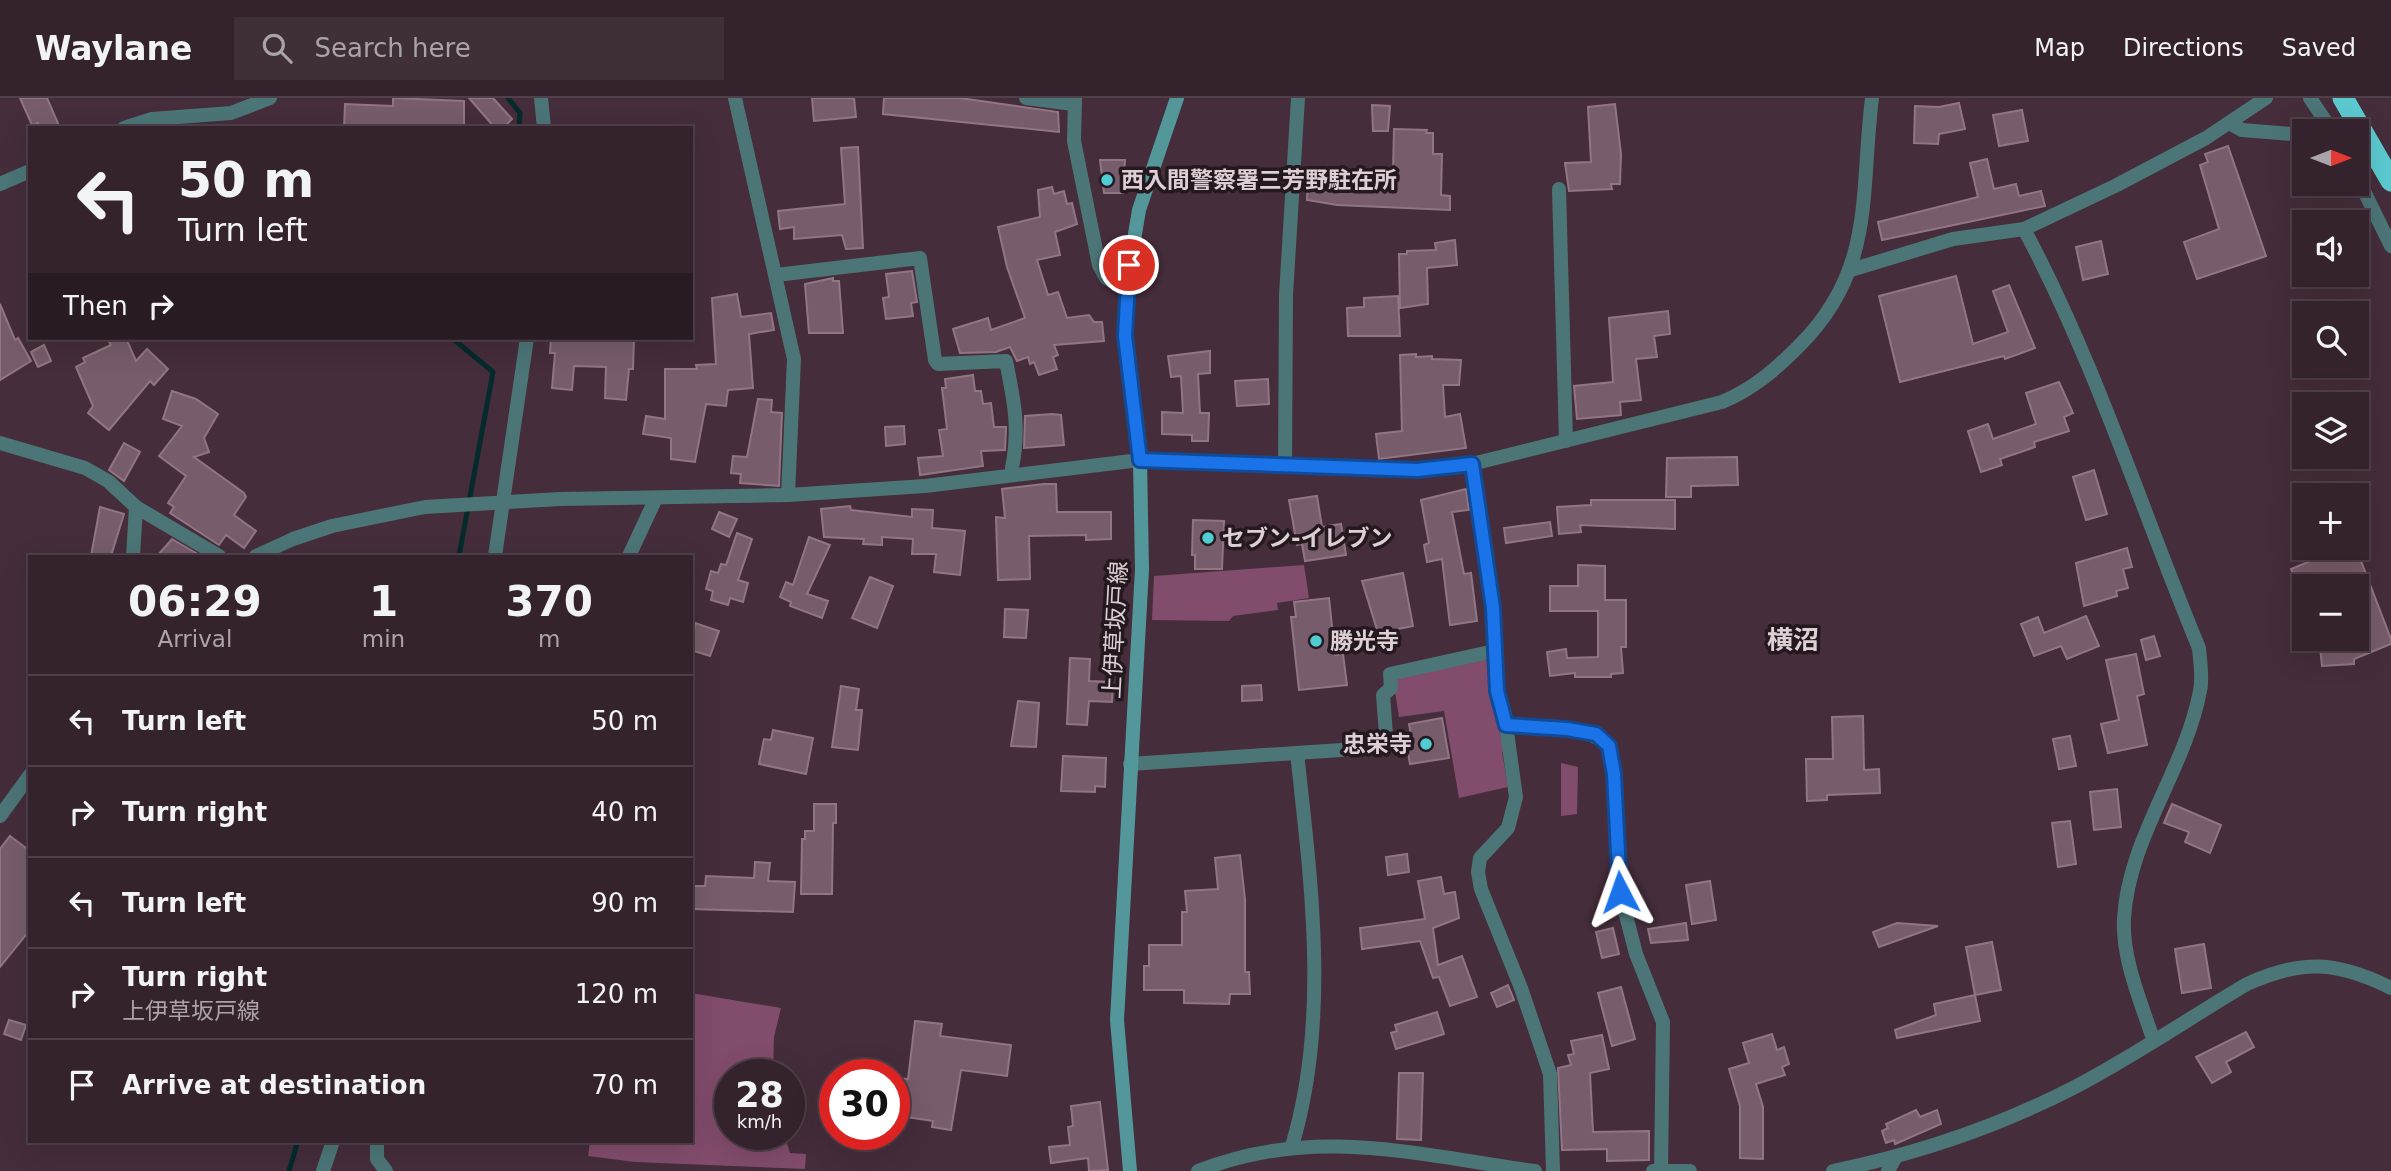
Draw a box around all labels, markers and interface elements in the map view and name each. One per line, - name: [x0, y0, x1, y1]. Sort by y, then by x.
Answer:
- search box: [234, 17, 724, 80]
- text: Waylane: [35, 29, 192, 68]
- icon: search: [258, 29, 296, 67]
- text: Search here: [314, 33, 471, 63]
- text: Map: [2034, 34, 2085, 62]
- text: Directions: [2123, 34, 2244, 62]
- text: Saved: [2282, 34, 2356, 62]
- north arrow: [2292, 119, 2370, 196]
- map controls: [2292, 119, 2369, 651]
- text: 50 m: [178, 152, 314, 209]
- icon: left: [63, 154, 154, 245]
- place label: 西入間警察署三芳野駐在所: [1121, 167, 1397, 193]
- marker: 西入間警察署三芳野駐在所: [1099, 172, 1115, 188]
- button: sound: [2292, 210, 2369, 287]
- text: Turn left: [178, 211, 308, 249]
- pin: [1099, 235, 1159, 295]
- icon: arrive: [1110, 246, 1148, 284]
- icon: right: [142, 287, 180, 325]
- text: Then: [63, 291, 128, 321]
- button: search: [2292, 301, 2369, 378]
- button: layers: [2292, 392, 2369, 469]
- button: +: [2292, 483, 2369, 560]
- place label: セブン-イレブン: [1222, 525, 1393, 551]
- marker: セブン-イレブン: [1200, 530, 1216, 546]
- street label: 上伊草坂戸線: [1098, 560, 1132, 700]
- button: −: [2292, 574, 2369, 651]
- text: 06:29: [128, 577, 262, 626]
- text: 1: [369, 577, 398, 626]
- text: 370: [505, 577, 593, 626]
- district label: 横沼: [1767, 625, 1819, 655]
- text: Arrival: [158, 626, 232, 652]
- text: min: [362, 626, 405, 652]
- text: m: [538, 626, 560, 652]
- place label: 勝光寺: [1330, 628, 1399, 654]
- marker: 勝光寺: [1308, 633, 1324, 649]
- icon: left: [63, 702, 101, 740]
- text: Turn left: [122, 706, 246, 736]
- text: 50 m: [591, 706, 658, 736]
- place label: 忠栄寺: [1343, 731, 1412, 757]
- marker: 忠栄寺: [1418, 736, 1434, 752]
- icon: right: [63, 793, 101, 831]
- text: Turn right: [122, 797, 267, 827]
- text: 40 m: [591, 797, 658, 827]
- position arrow: [1583, 855, 1657, 929]
- icon: left: [63, 884, 101, 922]
- text: Turn left: [122, 888, 246, 918]
- text: 90 m: [591, 888, 658, 918]
- text: Turn right: [122, 962, 267, 992]
- icon: right: [63, 975, 101, 1013]
- text: 120 m: [575, 979, 658, 1009]
- text: 上伊草坂戸線: [122, 998, 260, 1024]
- speed limit sign: 30: [819, 1059, 910, 1150]
- icon: arrive: [63, 1066, 101, 1104]
- text: Arrive at destination: [122, 1070, 426, 1100]
- text: 70 m: [591, 1070, 658, 1100]
- text: 28: [735, 1075, 784, 1115]
- text: km/h: [737, 1111, 782, 1132]

